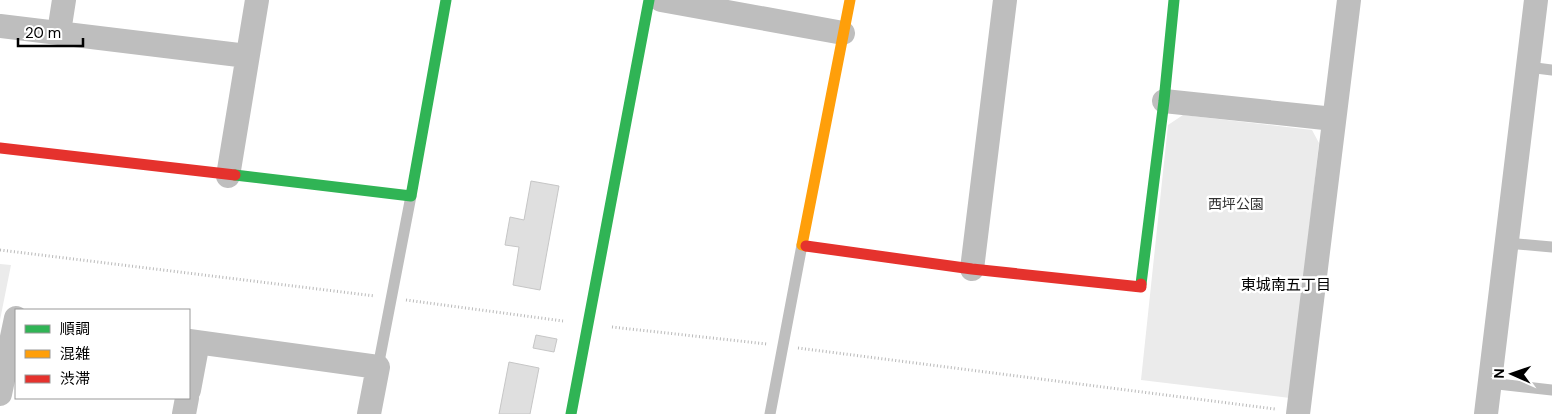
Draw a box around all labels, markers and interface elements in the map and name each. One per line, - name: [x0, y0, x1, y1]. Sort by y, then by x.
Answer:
- scale bar: [18, 15, 82, 47]
- text: 20 m: [25, 23, 61, 43]
- park label: 西坪公園: [1208, 195, 1264, 213]
- district label: 東城南五丁目: [1241, 275, 1331, 295]
- legend: [15, 309, 190, 399]
- text: 順調: [60, 319, 90, 339]
- text: 混雑: [60, 344, 90, 364]
- north arrow: [1487, 349, 1537, 399]
- text: N: [1490, 368, 1508, 379]
- text: 渋滞: [60, 369, 90, 389]

